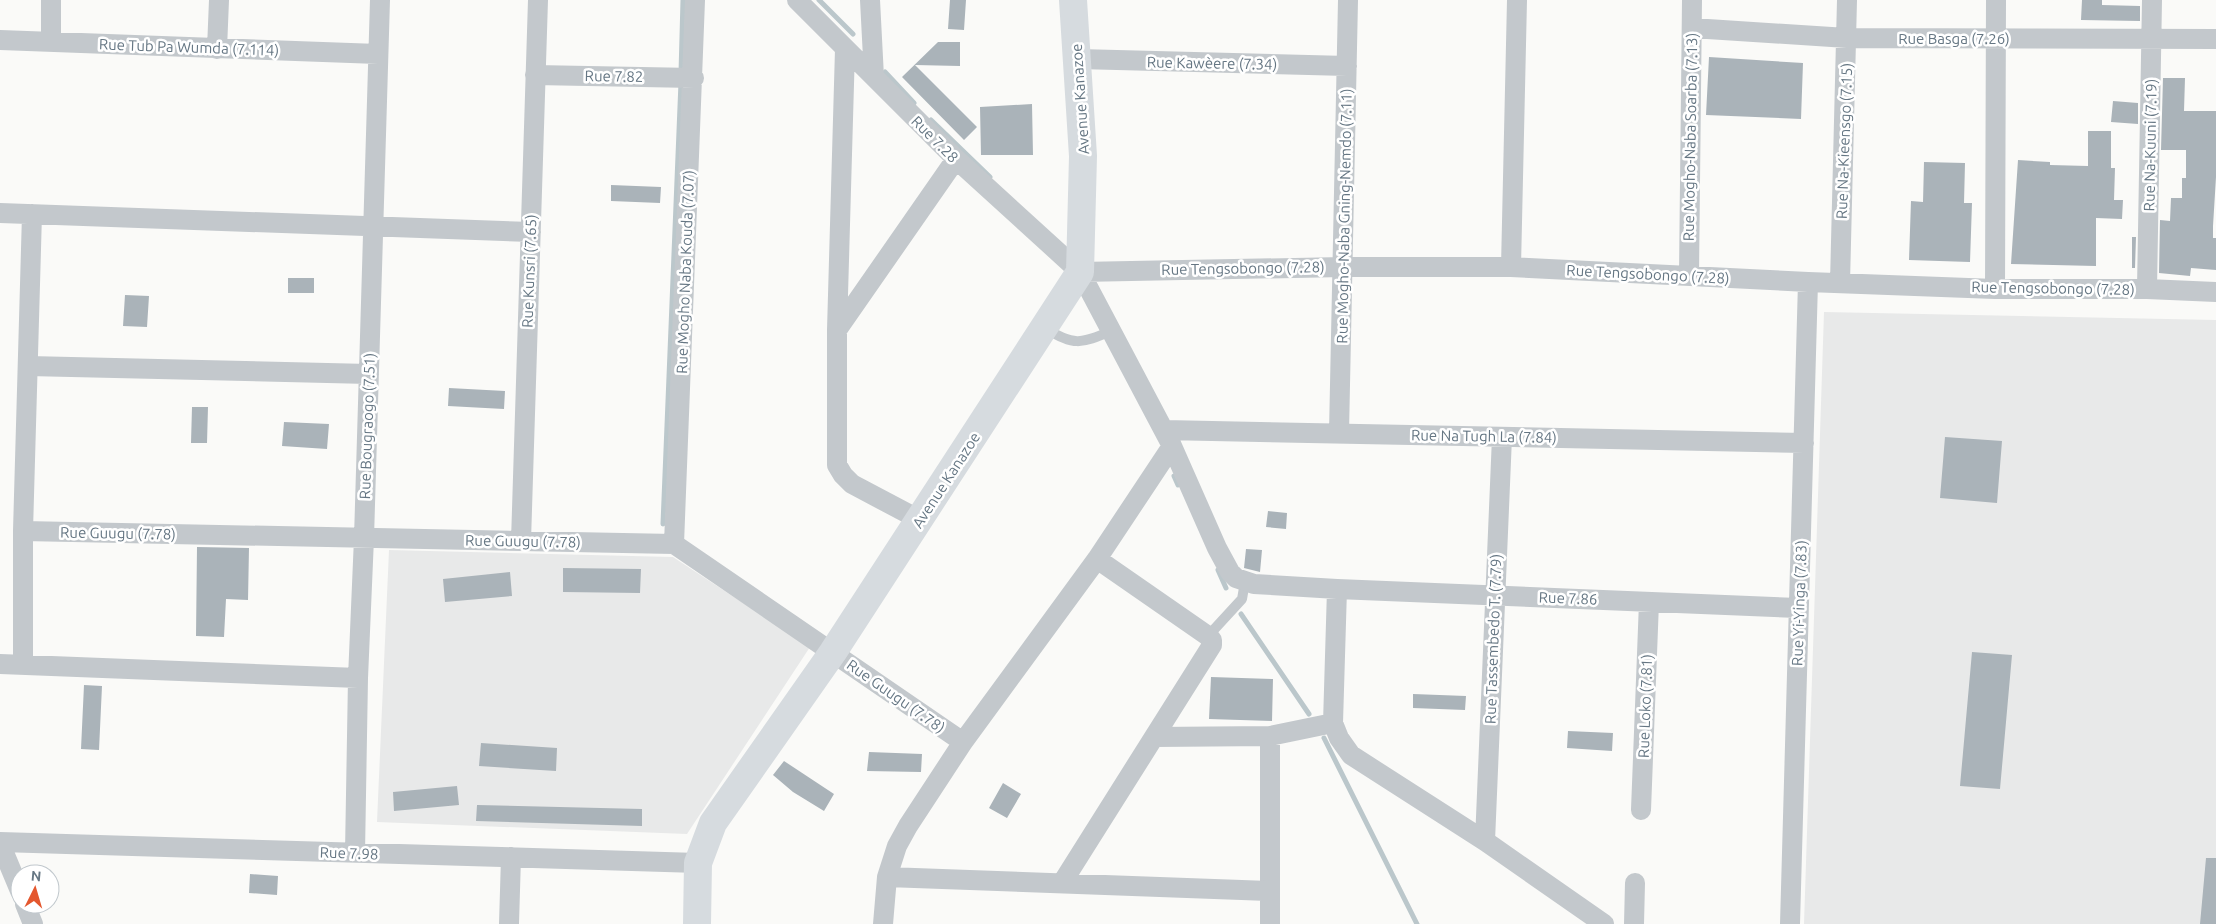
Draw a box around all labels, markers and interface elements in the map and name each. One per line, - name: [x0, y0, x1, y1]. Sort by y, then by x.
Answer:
- street label: Rue Basga (7.26): [1898, 30, 2010, 47]
- street label: Rue Mogho-Naba Soarba (7.13): [1680, 33, 1700, 241]
- street label: Rue Tub Pa Wumda (7.114): [99, 35, 279, 59]
- street label: Avenue Kanazoe: [1068, 43, 1092, 155]
- street label: Rue Kawèere (7.34): [1147, 53, 1277, 73]
- street label: Rue Na-Kieensgo (7.15): [1833, 63, 1855, 219]
- street label: Rue 7.82: [585, 67, 643, 85]
- street label: Rue Na-Kuuni (7.19): [2140, 78, 2160, 212]
- street label: Rue Mogho-Naba Gning-Nemdo (7.11): [1333, 88, 1355, 344]
- street label: Rue 7.28: [908, 112, 962, 166]
- street label: Rue Mogho Naba Kouda (7.07): [673, 170, 697, 374]
- street label: Rue Kunsri (7.65): [519, 214, 539, 328]
- street label: Rue Tengsobongo (7.28): [1161, 258, 1325, 278]
- street label: Rue Tengsobongo (7.28): [1566, 261, 1730, 287]
- street label: Rue Tengsobongo (7.28): [1971, 278, 2135, 298]
- street label: Rue Bougraogo (7.51): [356, 352, 378, 500]
- street label: Rue Na Tugh La (7.84): [1411, 426, 1557, 446]
- street label: Avenue Kanazoe: [909, 429, 983, 531]
- street label: Rue Guugu (7.78): [60, 523, 176, 543]
- street label: Rue Guugu (7.78): [465, 531, 581, 551]
- street label: Rue Yi-Yinga (7.83): [1788, 540, 1810, 666]
- street label: Rue Tassembedo T. (7.79): [1482, 554, 1504, 724]
- street label: Rue 7.86: [1538, 588, 1598, 608]
- street label: Rue Loko (7.81): [1635, 654, 1655, 758]
- street label: Rue Guugu (7.78): [844, 656, 948, 736]
- street label: Rue 7.98: [319, 843, 379, 863]
- north arrow: [10, 864, 60, 914]
- text: N: [30, 868, 42, 884]

